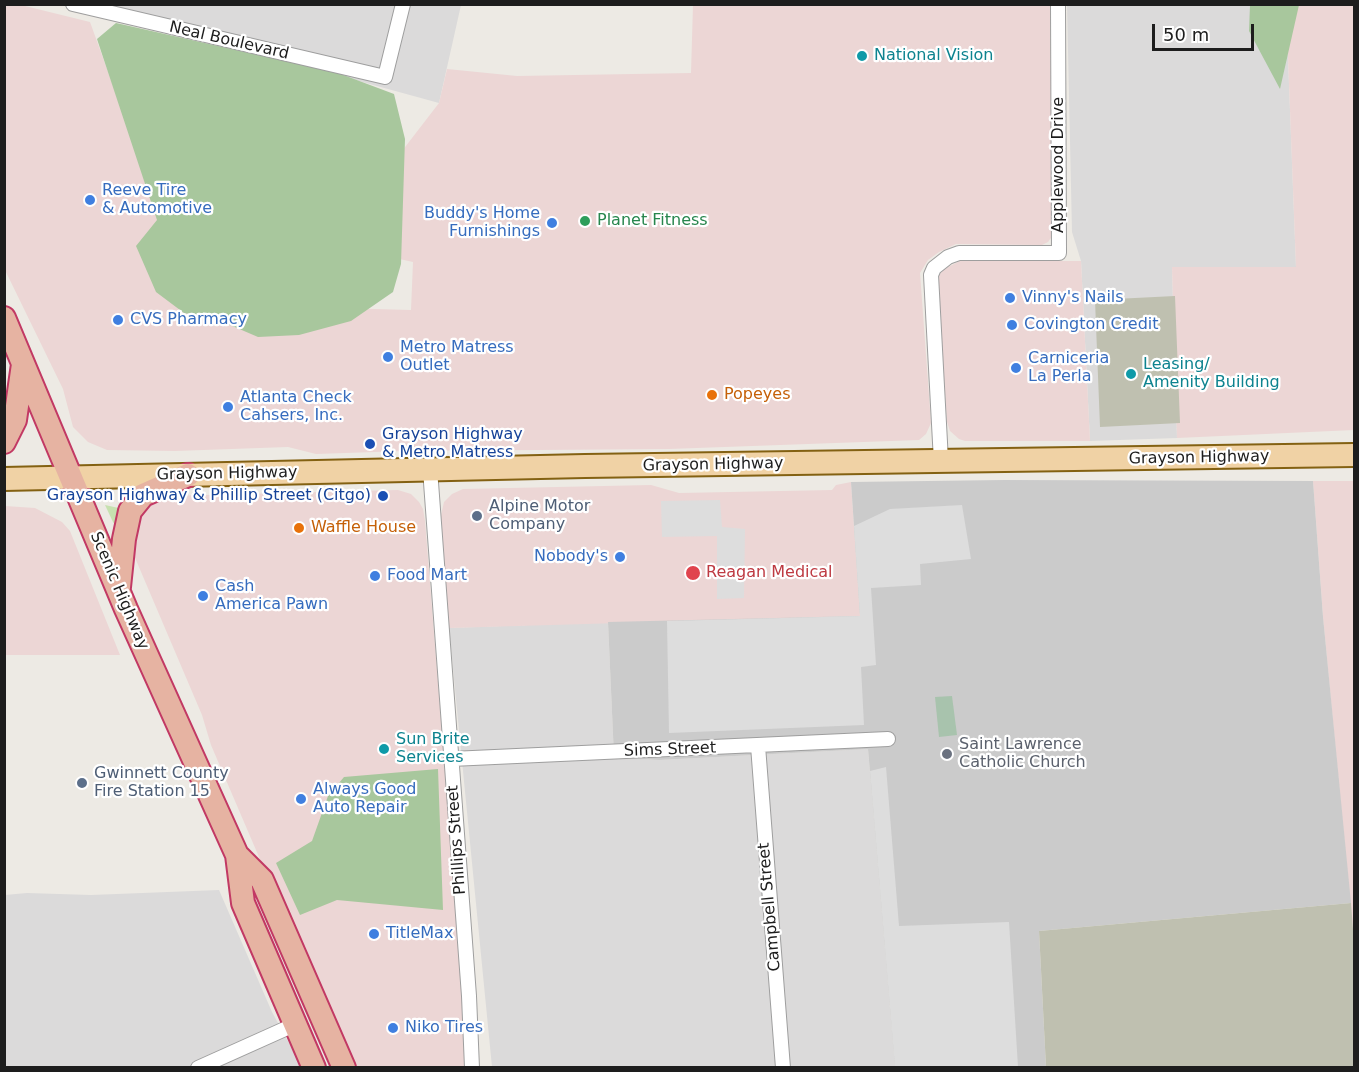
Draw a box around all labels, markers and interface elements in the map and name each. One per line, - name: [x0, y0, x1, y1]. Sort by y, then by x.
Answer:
- scale bar: [1155, 12, 1257, 50]
- street label: Neal Boulevard: [167, 18, 291, 64]
- text: 50 m: [1163, 24, 1209, 45]
- place label: National Vision: [874, 46, 994, 66]
- marker: National Vision: [855, 49, 869, 63]
- street label: Applewood Drive: [1049, 97, 1069, 233]
- place label: Reeve Tire & Automotive: [102, 181, 212, 219]
- marker: Reeve Tire & Automotive: [83, 193, 97, 207]
- place label: Buddy's Home Furnishings: [424, 204, 540, 242]
- place label: Planet Fitness: [597, 211, 708, 231]
- marker: Planet Fitness: [578, 214, 592, 228]
- marker: Buddy's Home Furnishings: [545, 216, 559, 230]
- place label: Vinny's Nails: [1022, 288, 1124, 308]
- marker: Vinny's Nails: [1003, 291, 1017, 305]
- place label: CVS Pharmacy: [130, 310, 247, 330]
- marker: CVS Pharmacy: [111, 313, 125, 327]
- place label: Covington Credit: [1024, 315, 1159, 335]
- marker: Covington Credit: [1005, 318, 1019, 332]
- place label: Metro Matress Outlet: [400, 338, 514, 376]
- place label: Carniceria La Perla: [1028, 349, 1109, 387]
- marker: Metro Matress Outlet: [381, 350, 395, 364]
- place label: Leasing/ Amenity Building: [1143, 355, 1280, 393]
- marker: Carniceria La Perla: [1009, 361, 1023, 375]
- marker: Leasing/ Amenity Building: [1124, 367, 1138, 381]
- place label: Popeyes: [724, 385, 791, 405]
- place label: Atlanta Check Cahsers, Inc.: [240, 388, 352, 426]
- marker: Popeyes: [705, 388, 719, 402]
- marker: Atlanta Check Cahsers, Inc.: [221, 400, 235, 414]
- place label: Grayson Highway & Metro Matress: [382, 425, 523, 463]
- marker: Grayson Highway & Metro Matress: [363, 437, 377, 451]
- street label: Grayson Highway: [1128, 447, 1270, 469]
- street label: Grayson Highway: [642, 454, 784, 476]
- street label: Grayson Highway: [156, 463, 298, 485]
- place label: Grayson Highway & Phillip Street (Citgo): [47, 486, 371, 506]
- marker: Grayson Highway & Phillip Street (Citgo): [376, 489, 390, 503]
- place label: Alpine Motor Company: [489, 497, 590, 535]
- marker: Alpine Motor Company: [470, 509, 484, 523]
- place label: Waffle House: [311, 518, 416, 538]
- marker: Waffle House: [292, 521, 306, 535]
- street label: Scenic Highway: [85, 529, 153, 653]
- place label: Nobody's: [534, 547, 608, 567]
- marker: Nobody's: [613, 550, 627, 564]
- place label: Reagan Medical: [706, 563, 833, 583]
- marker: Reagan Medical: [684, 564, 702, 582]
- place label: Food Mart: [387, 566, 467, 586]
- marker: Food Mart: [368, 569, 382, 583]
- place label: Cash America Pawn: [215, 577, 328, 615]
- marker: Cash America Pawn: [196, 589, 210, 603]
- place label: Sun Brite Services: [396, 730, 470, 768]
- place label: Saint Lawrence Catholic Church: [959, 735, 1086, 773]
- street label: Sims Street: [624, 739, 716, 761]
- marker: Sun Brite Services: [377, 742, 391, 756]
- marker: Saint Lawrence Catholic Church: [940, 747, 954, 761]
- place label: Gwinnett County Fire Station 15: [94, 764, 229, 802]
- marker: Gwinnett County Fire Station 15: [75, 776, 89, 790]
- place label: Always Good Auto Repair: [313, 780, 416, 818]
- street label: Phillips Street: [444, 785, 470, 895]
- marker: Always Good Auto Repair: [294, 792, 308, 806]
- street label: Campbell Street: [755, 842, 785, 972]
- place label: TitleMax: [386, 924, 453, 944]
- marker: TitleMax: [367, 927, 381, 941]
- place label: Niko Tires: [405, 1018, 483, 1038]
- marker: Niko Tires: [386, 1021, 400, 1035]

